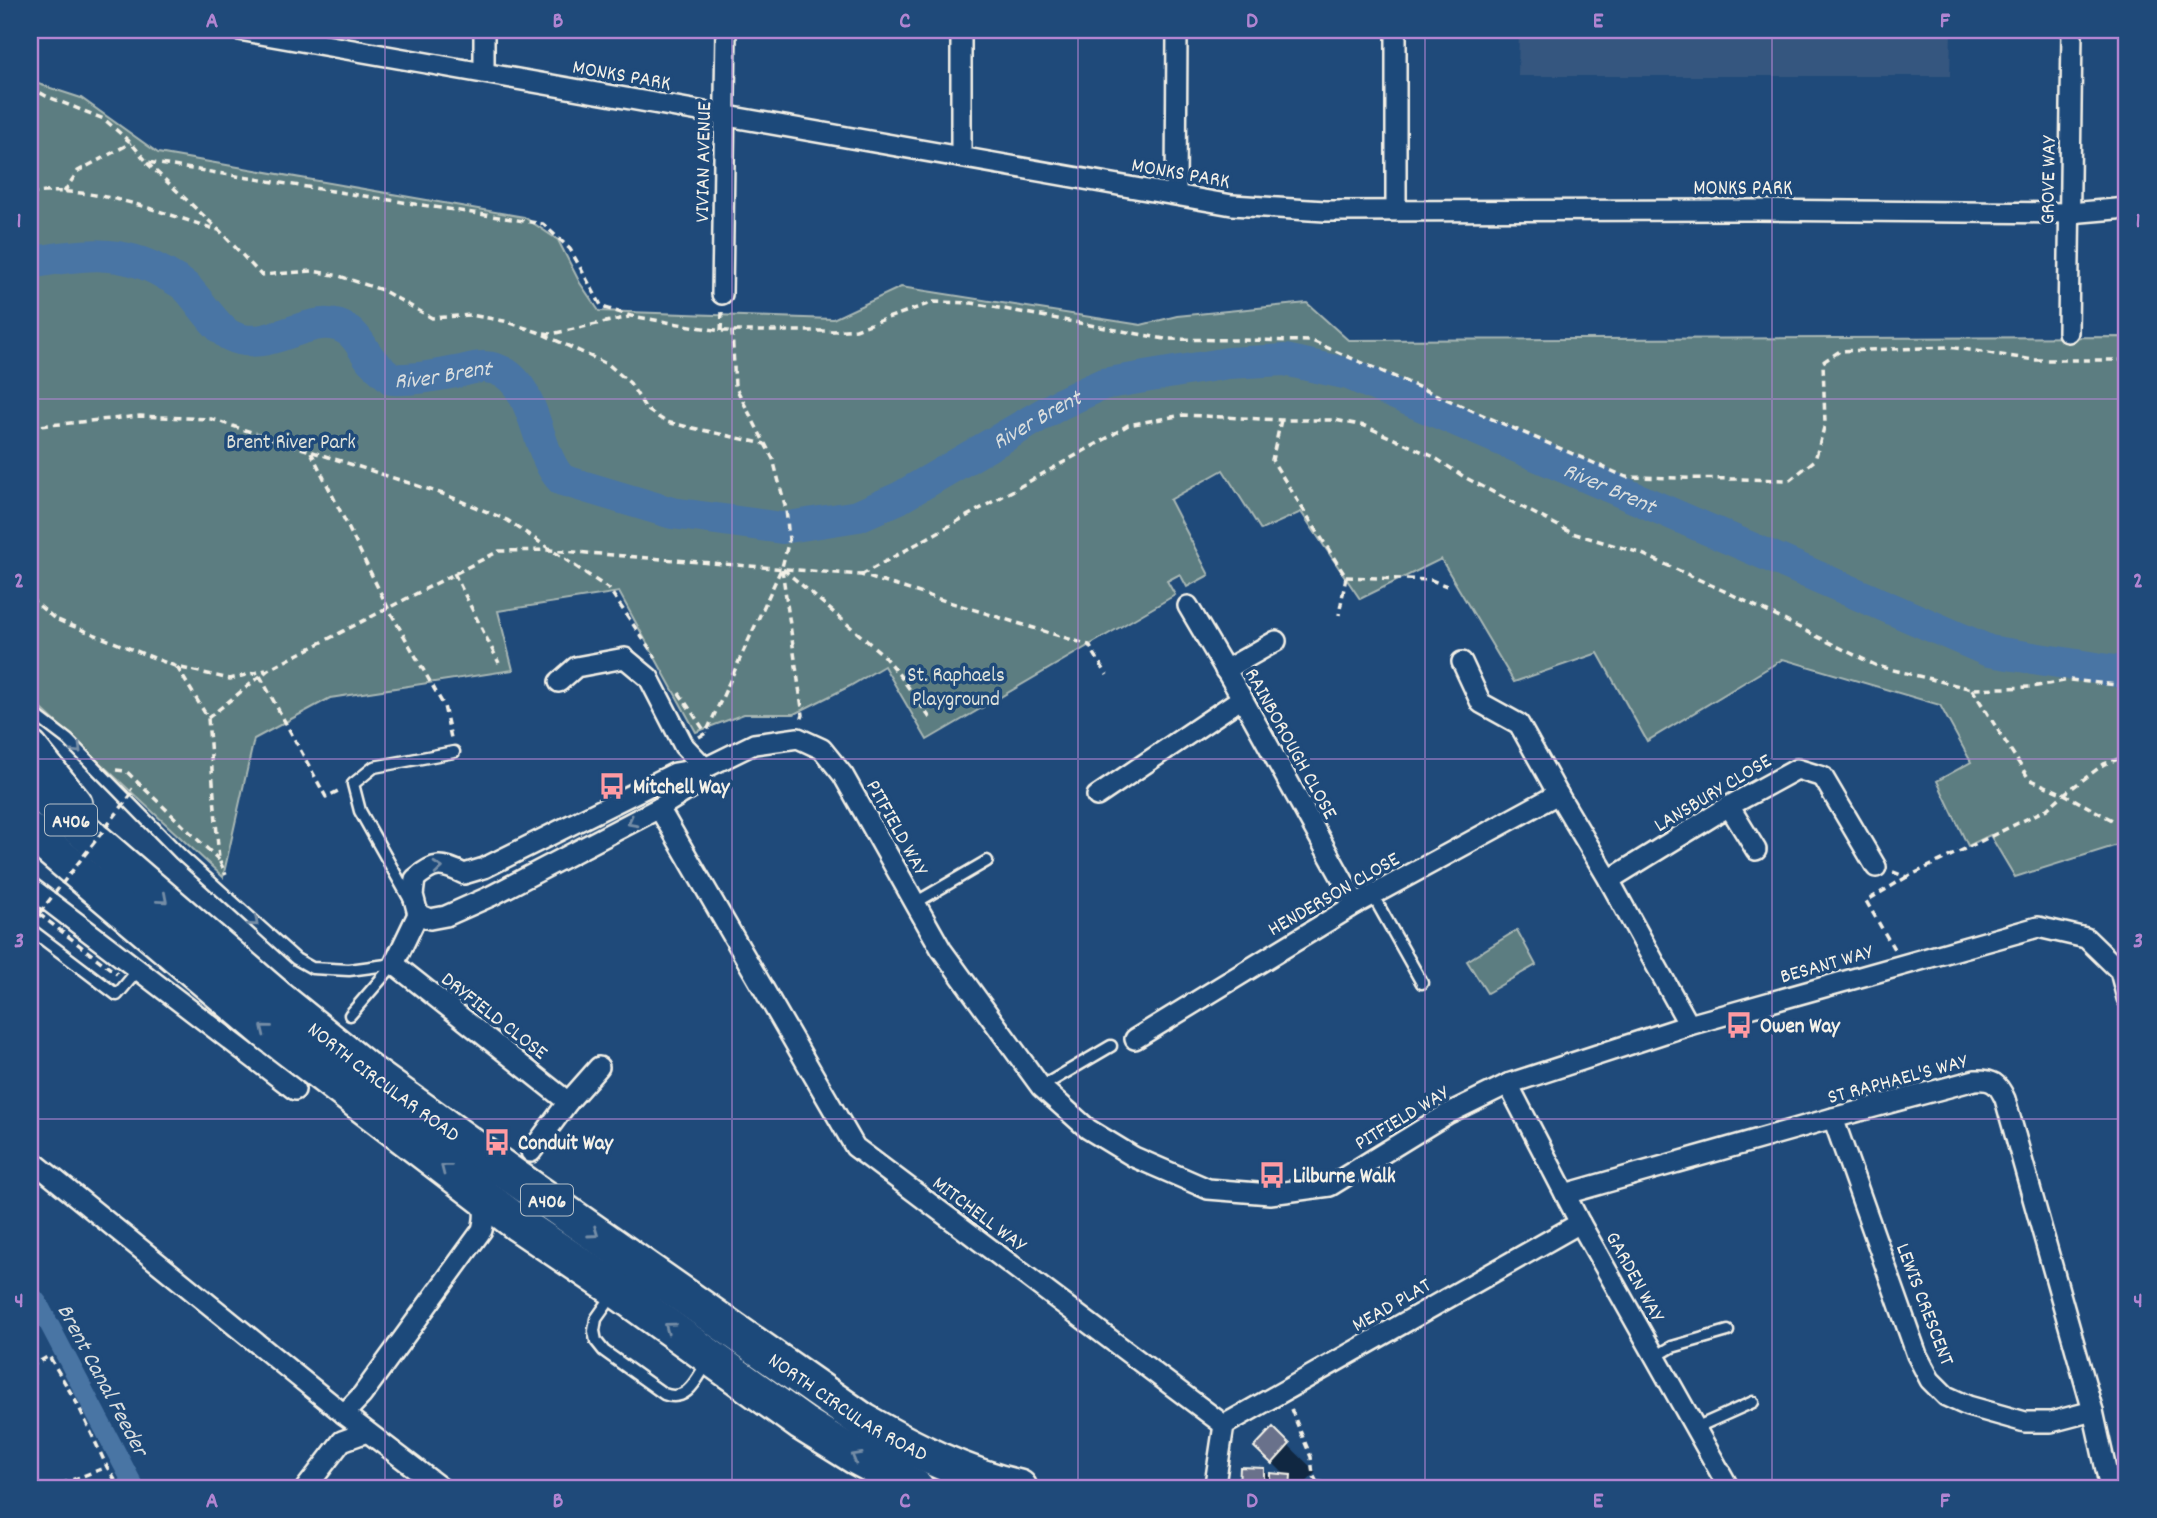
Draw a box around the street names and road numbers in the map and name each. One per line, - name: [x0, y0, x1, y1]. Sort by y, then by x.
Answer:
- street label: MONKS PARK: [570, 54, 673, 100]
- street label: VIVIAN AVENUE: [689, 101, 721, 223]
- street label: GROVE WAY: [2034, 134, 2066, 225]
- street label: MONKS PARK: [1129, 152, 1232, 198]
- street label: MONKS PARK: [1693, 175, 1793, 205]
- street label: RAINBOROUGH CLOSE: [1235, 663, 1344, 826]
- street label: LANSBURY CLOSE: [1649, 747, 1778, 842]
- street label: PITFIELD WAY: [857, 775, 935, 883]
- road number: A406: [45, 804, 97, 835]
- street label: HENDERSON CLOSE: [1263, 845, 1406, 945]
- street label: BESANT WAY: [1777, 938, 1878, 993]
- street label: DRYFIELD CLOSE: [433, 966, 553, 1069]
- street label: NORTH CIRCULAR ROAD: [300, 1016, 465, 1151]
- street label: ST RAPHAEL'S WAY: [1825, 1048, 1972, 1114]
- street label: PITFIELD WAY: [1350, 1079, 1457, 1160]
- street label: MITCHELL WAY: [925, 1170, 1033, 1262]
- road number: A406: [521, 1184, 573, 1216]
- street label: GARDEN WAY: [1596, 1227, 1671, 1329]
- street label: LEWIS CRESCENT: [1886, 1240, 1961, 1371]
- street label: MEAD PLAT: [1347, 1272, 1438, 1341]
- street label: NORTH CIRCULAR ROAD: [761, 1347, 932, 1471]

